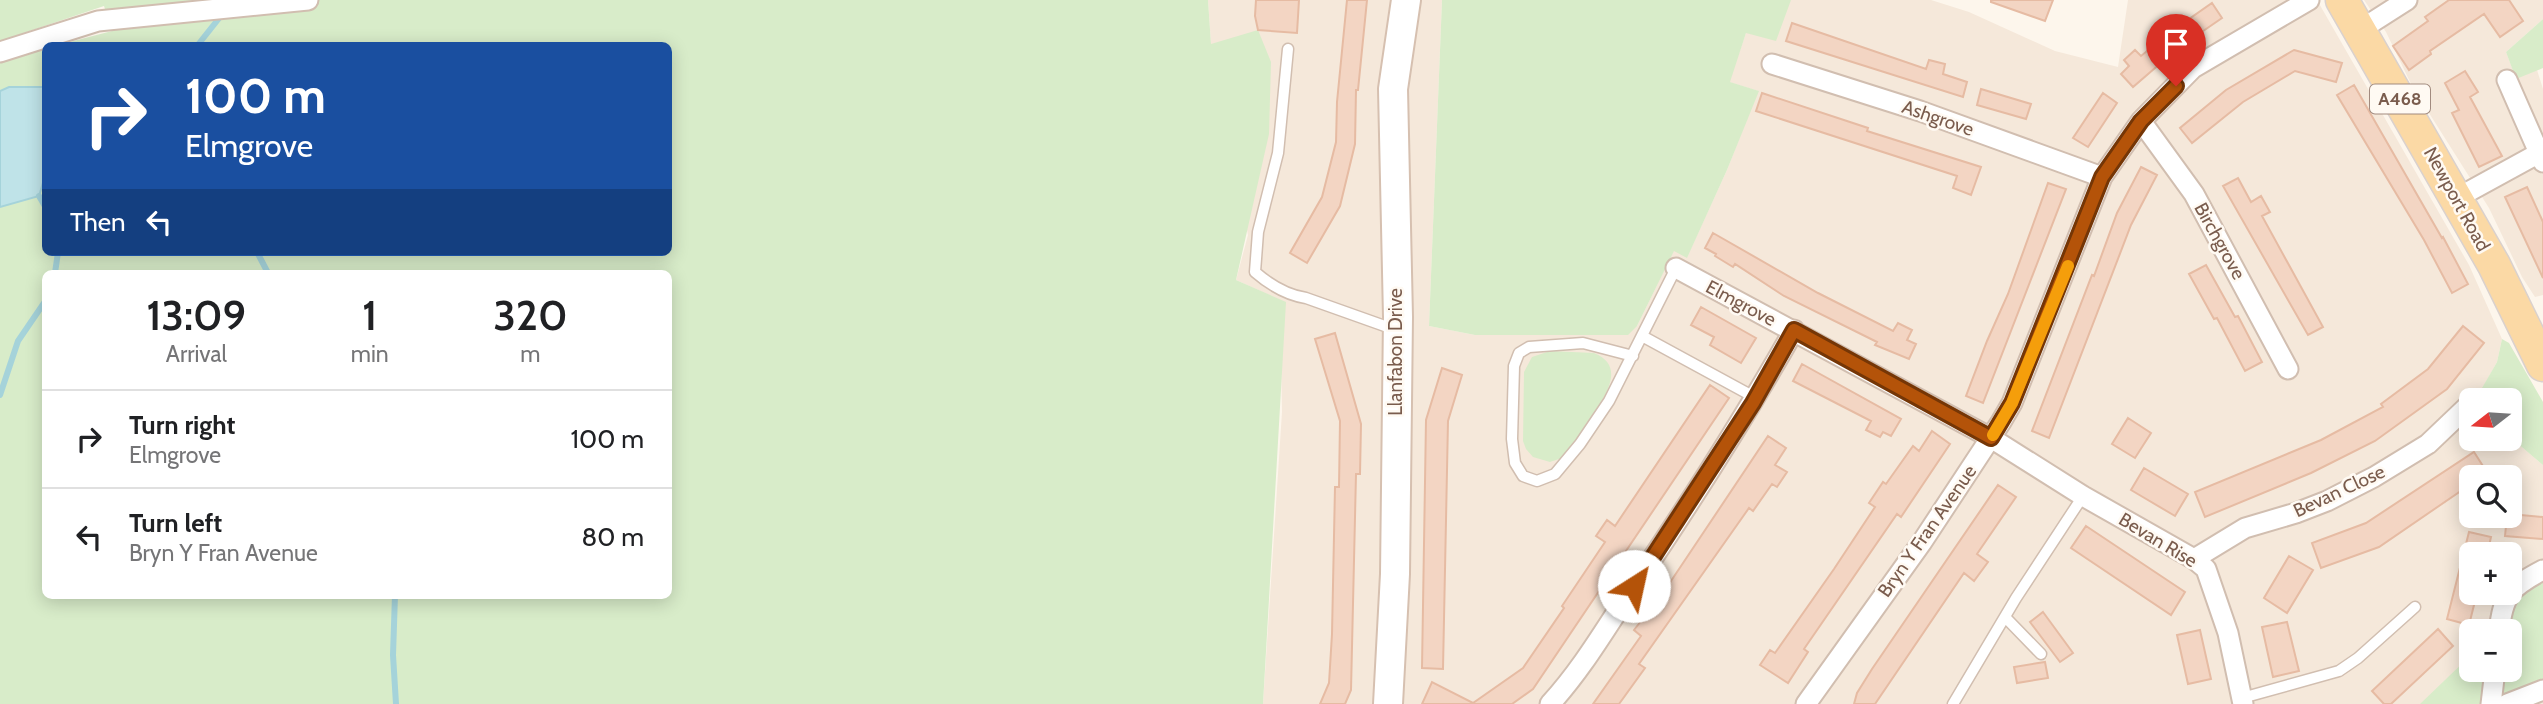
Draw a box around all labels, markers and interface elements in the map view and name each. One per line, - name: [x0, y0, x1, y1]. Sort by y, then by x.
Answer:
- pin: [2146, 14, 2206, 86]
- icon: arrive: [2157, 25, 2195, 63]
- text: 100 m: [185, 66, 326, 125]
- icon: right: [70, 70, 161, 161]
- road number: A468: [2370, 84, 2430, 114]
- street label: Ashgrove: [1899, 95, 1977, 141]
- text: Elmgrove: [185, 126, 313, 165]
- street label: Newport Road: [2419, 143, 2495, 255]
- street label: Birchgrove: [2189, 199, 2251, 284]
- icon: left: [140, 203, 178, 241]
- text: Then: [70, 206, 126, 238]
- street label: Elmgrove: [1702, 275, 1780, 331]
- street label: Llanfabon Drive: [1384, 288, 1407, 416]
- text: 13:09: [146, 289, 246, 341]
- text: 1: [362, 289, 377, 341]
- text: 320: [493, 289, 567, 341]
- text: Arrival: [166, 340, 227, 368]
- text: min: [351, 340, 389, 368]
- text: m: [520, 340, 540, 368]
- north arrow: [2459, 388, 2522, 452]
- map controls: [2459, 388, 2522, 682]
- text: Turn right: [129, 409, 235, 441]
- icon: right: [70, 420, 108, 458]
- text: 100 m: [571, 423, 644, 455]
- text: Elmgrove: [129, 441, 221, 469]
- street label: Bryn Y Fran Avenue: [1873, 460, 1981, 601]
- street label: Bevan Close: [2290, 460, 2389, 522]
- button: search: [2459, 465, 2522, 528]
- text: Turn left: [129, 507, 222, 539]
- street label: Bevan Rise: [2115, 508, 2202, 572]
- icon: left: [70, 518, 108, 556]
- text: 80 m: [581, 521, 644, 553]
- text: Bryn Y Fran Avenue: [129, 539, 318, 567]
- button: +: [2459, 542, 2522, 605]
- position arrow: [1597, 549, 1671, 623]
- button: −: [2459, 619, 2522, 682]

